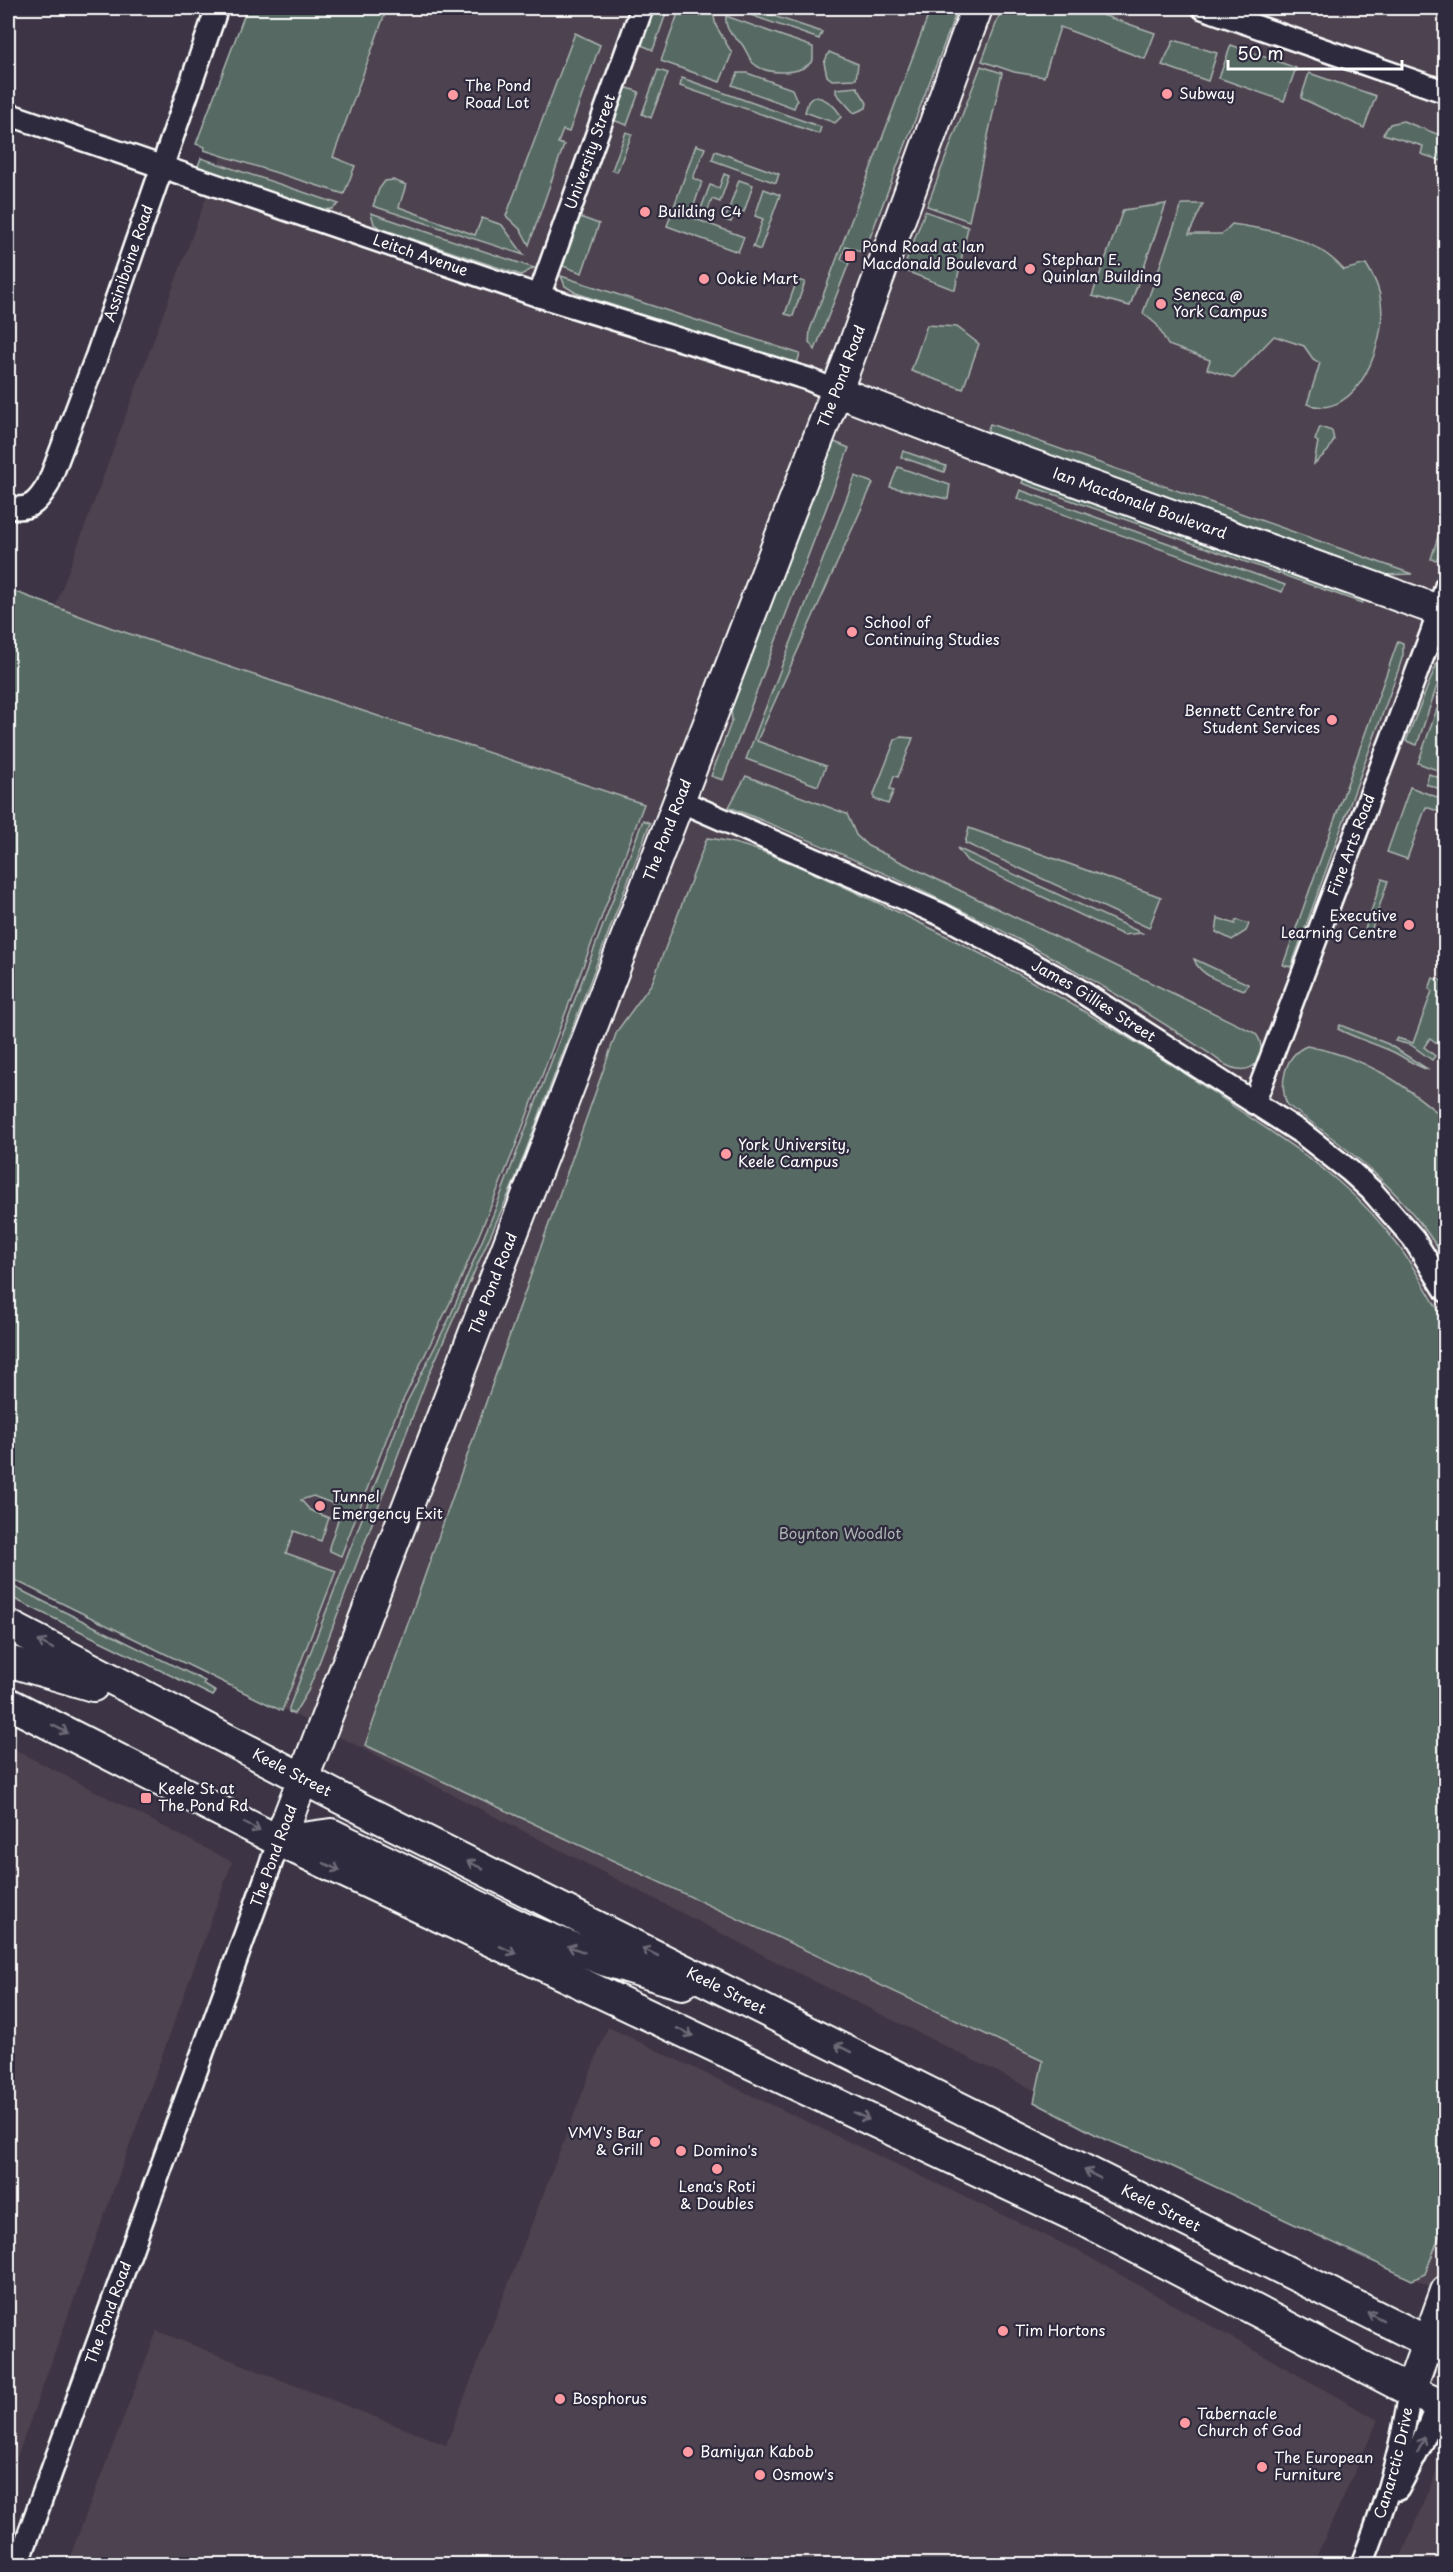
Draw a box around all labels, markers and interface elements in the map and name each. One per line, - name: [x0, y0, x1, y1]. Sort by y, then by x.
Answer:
- scale bar: [1228, 33, 1402, 71]
- text: 50 m: [1237, 39, 1284, 66]
- place label: The Pond Road Lot: [465, 73, 531, 113]
- place label: Subway: [1179, 81, 1235, 104]
- marker: Subway: [1160, 87, 1174, 101]
- marker: The Pond Road Lot: [446, 88, 460, 102]
- street label: University Street: [558, 90, 620, 212]
- place label: Building C4: [657, 199, 742, 222]
- street label: Assiniboine Road: [96, 201, 158, 324]
- marker: Building C4: [638, 205, 652, 219]
- street label: Leitch Avenue: [370, 227, 472, 281]
- place label: Pond Road at Ian Macdonald Boulevard: [862, 234, 1017, 274]
- place label: Stephan E. Quinlan Building: [1042, 247, 1161, 287]
- marker: Pond Road at Ian Macdonald Boulevard: [843, 249, 857, 263]
- marker: Stephan E. Quinlan Building: [1023, 262, 1037, 276]
- place label: Ookie Mart: [716, 266, 798, 289]
- marker: Ookie Mart: [697, 272, 711, 286]
- place label: Seneca @ York Campus: [1173, 282, 1268, 322]
- marker: Seneca @ York Campus: [1154, 297, 1168, 311]
- street label: The Pond Road: [811, 322, 870, 430]
- street label: Ian Macdonald Boulevard: [1050, 461, 1230, 544]
- place label: School of Continuing Studies: [864, 610, 1000, 650]
- marker: School of Continuing Studies: [845, 625, 859, 639]
- place label: Bennett Centre for Student Services: [1184, 698, 1320, 738]
- marker: Bennett Centre for Student Services: [1325, 713, 1339, 727]
- street label: The Pond Road: [636, 775, 696, 884]
- street label: Fine Arts Road: [1320, 790, 1380, 898]
- place label: Executive Learning Centre: [1281, 903, 1397, 943]
- marker: Executive Learning Centre: [1402, 918, 1416, 932]
- street label: James Gillies Street: [1028, 953, 1161, 1047]
- place label: York University, Keele Campus: [738, 1132, 850, 1172]
- marker: York University, Keele Campus: [719, 1147, 733, 1161]
- street label: The Pond Road: [462, 1229, 522, 1338]
- place label: Tunnel Emergency Exit: [332, 1484, 443, 1524]
- marker: Tunnel Emergency Exit: [313, 1499, 327, 1513]
- park label: Boynton Woodlot: [779, 1521, 902, 1544]
- one-way arrow: [38, 1639, 55, 1651]
- one-way arrow: [50, 1724, 68, 1735]
- street label: Keele Street: [249, 1741, 336, 1802]
- place label: Keele St at The Pond Rd: [158, 1776, 248, 1816]
- marker: Keele St at The Pond Rd: [139, 1791, 153, 1805]
- street label: The Pond Road: [243, 1801, 302, 1910]
- one-way arrow: [243, 1821, 260, 1833]
- one-way arrow: [467, 1859, 485, 1870]
- one-way arrow: [322, 1861, 340, 1873]
- one-way arrow: [567, 1942, 585, 1953]
- one-way arrow: [499, 1944, 517, 1956]
- one-way arrow: [641, 1946, 659, 1957]
- street label: Keele Street: [683, 1960, 770, 2019]
- one-way arrow: [675, 2027, 693, 2039]
- one-way arrow: [834, 2042, 852, 2054]
- one-way arrow: [852, 2110, 870, 2122]
- place label: VMV's Bar & Grill: [568, 2120, 643, 2160]
- marker: VMV's Bar & Grill: [648, 2135, 662, 2149]
- place label: Domino's: [693, 2138, 758, 2161]
- marker: Domino's: [674, 2144, 688, 2158]
- marker: Lena's Roti & Doubles: [710, 2162, 724, 2176]
- one-way arrow: [1084, 2167, 1102, 2179]
- place label: Lena's Roti & Doubles: [678, 2174, 756, 2214]
- street label: Keele Street: [1118, 2177, 1205, 2237]
- street label: The Pond Road: [78, 2258, 136, 2367]
- one-way arrow: [1367, 2309, 1385, 2321]
- place label: Tim Hortons: [1015, 2318, 1105, 2341]
- marker: Tim Hortons: [996, 2324, 1010, 2338]
- place label: Bosphorus: [572, 2386, 647, 2409]
- marker: Bosphorus: [553, 2392, 567, 2406]
- place label: Tabernacle Church of God: [1197, 2401, 1302, 2441]
- street label: Canarctic Drive: [1367, 2405, 1417, 2522]
- marker: Tabernacle Church of God: [1178, 2416, 1192, 2430]
- one-way arrow: [1415, 2437, 1427, 2455]
- place label: Bamiyan Kabob: [700, 2439, 814, 2462]
- marker: Bamiyan Kabob: [681, 2445, 695, 2459]
- place label: The European Furniture: [1274, 2445, 1373, 2485]
- marker: The European Furniture: [1255, 2460, 1269, 2474]
- place label: Osmow's: [772, 2462, 834, 2485]
- marker: Osmow's: [753, 2468, 767, 2482]

